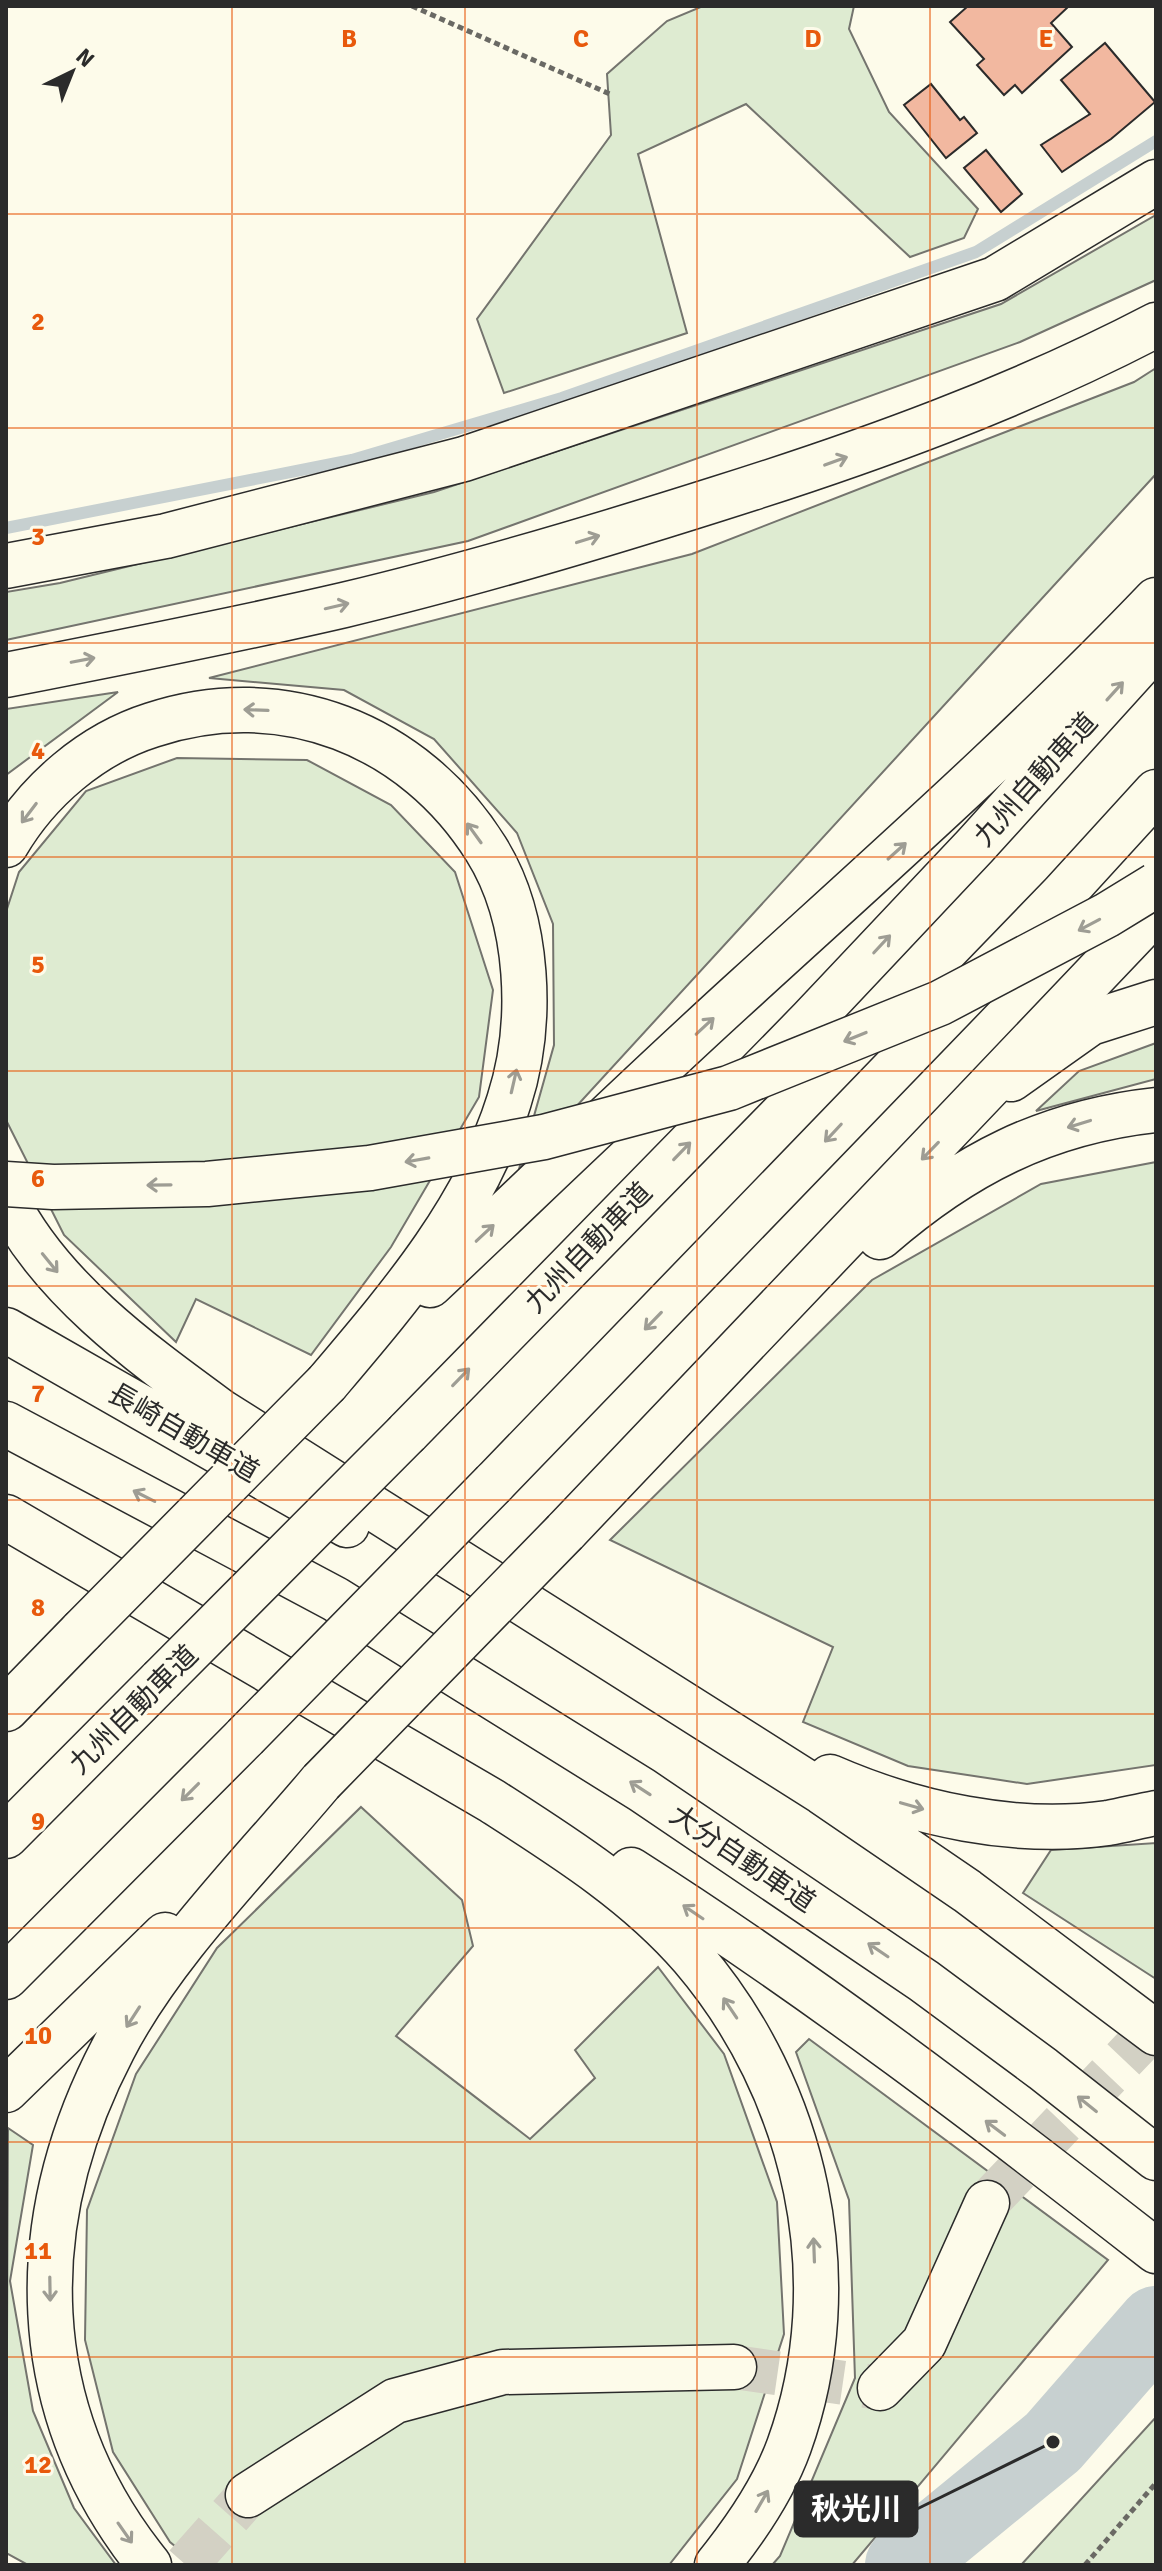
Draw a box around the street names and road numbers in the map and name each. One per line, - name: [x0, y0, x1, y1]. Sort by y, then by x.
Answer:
- street label: 九州自動車道: [967, 706, 1105, 853]
- street label: 九州自動車道: [518, 1175, 659, 1320]
- street label: 長崎自動車道: [102, 1376, 265, 1490]
- street label: 九州自動車道: [62, 1638, 205, 1781]
- street label: 大分自動車道: [663, 1798, 822, 1920]

